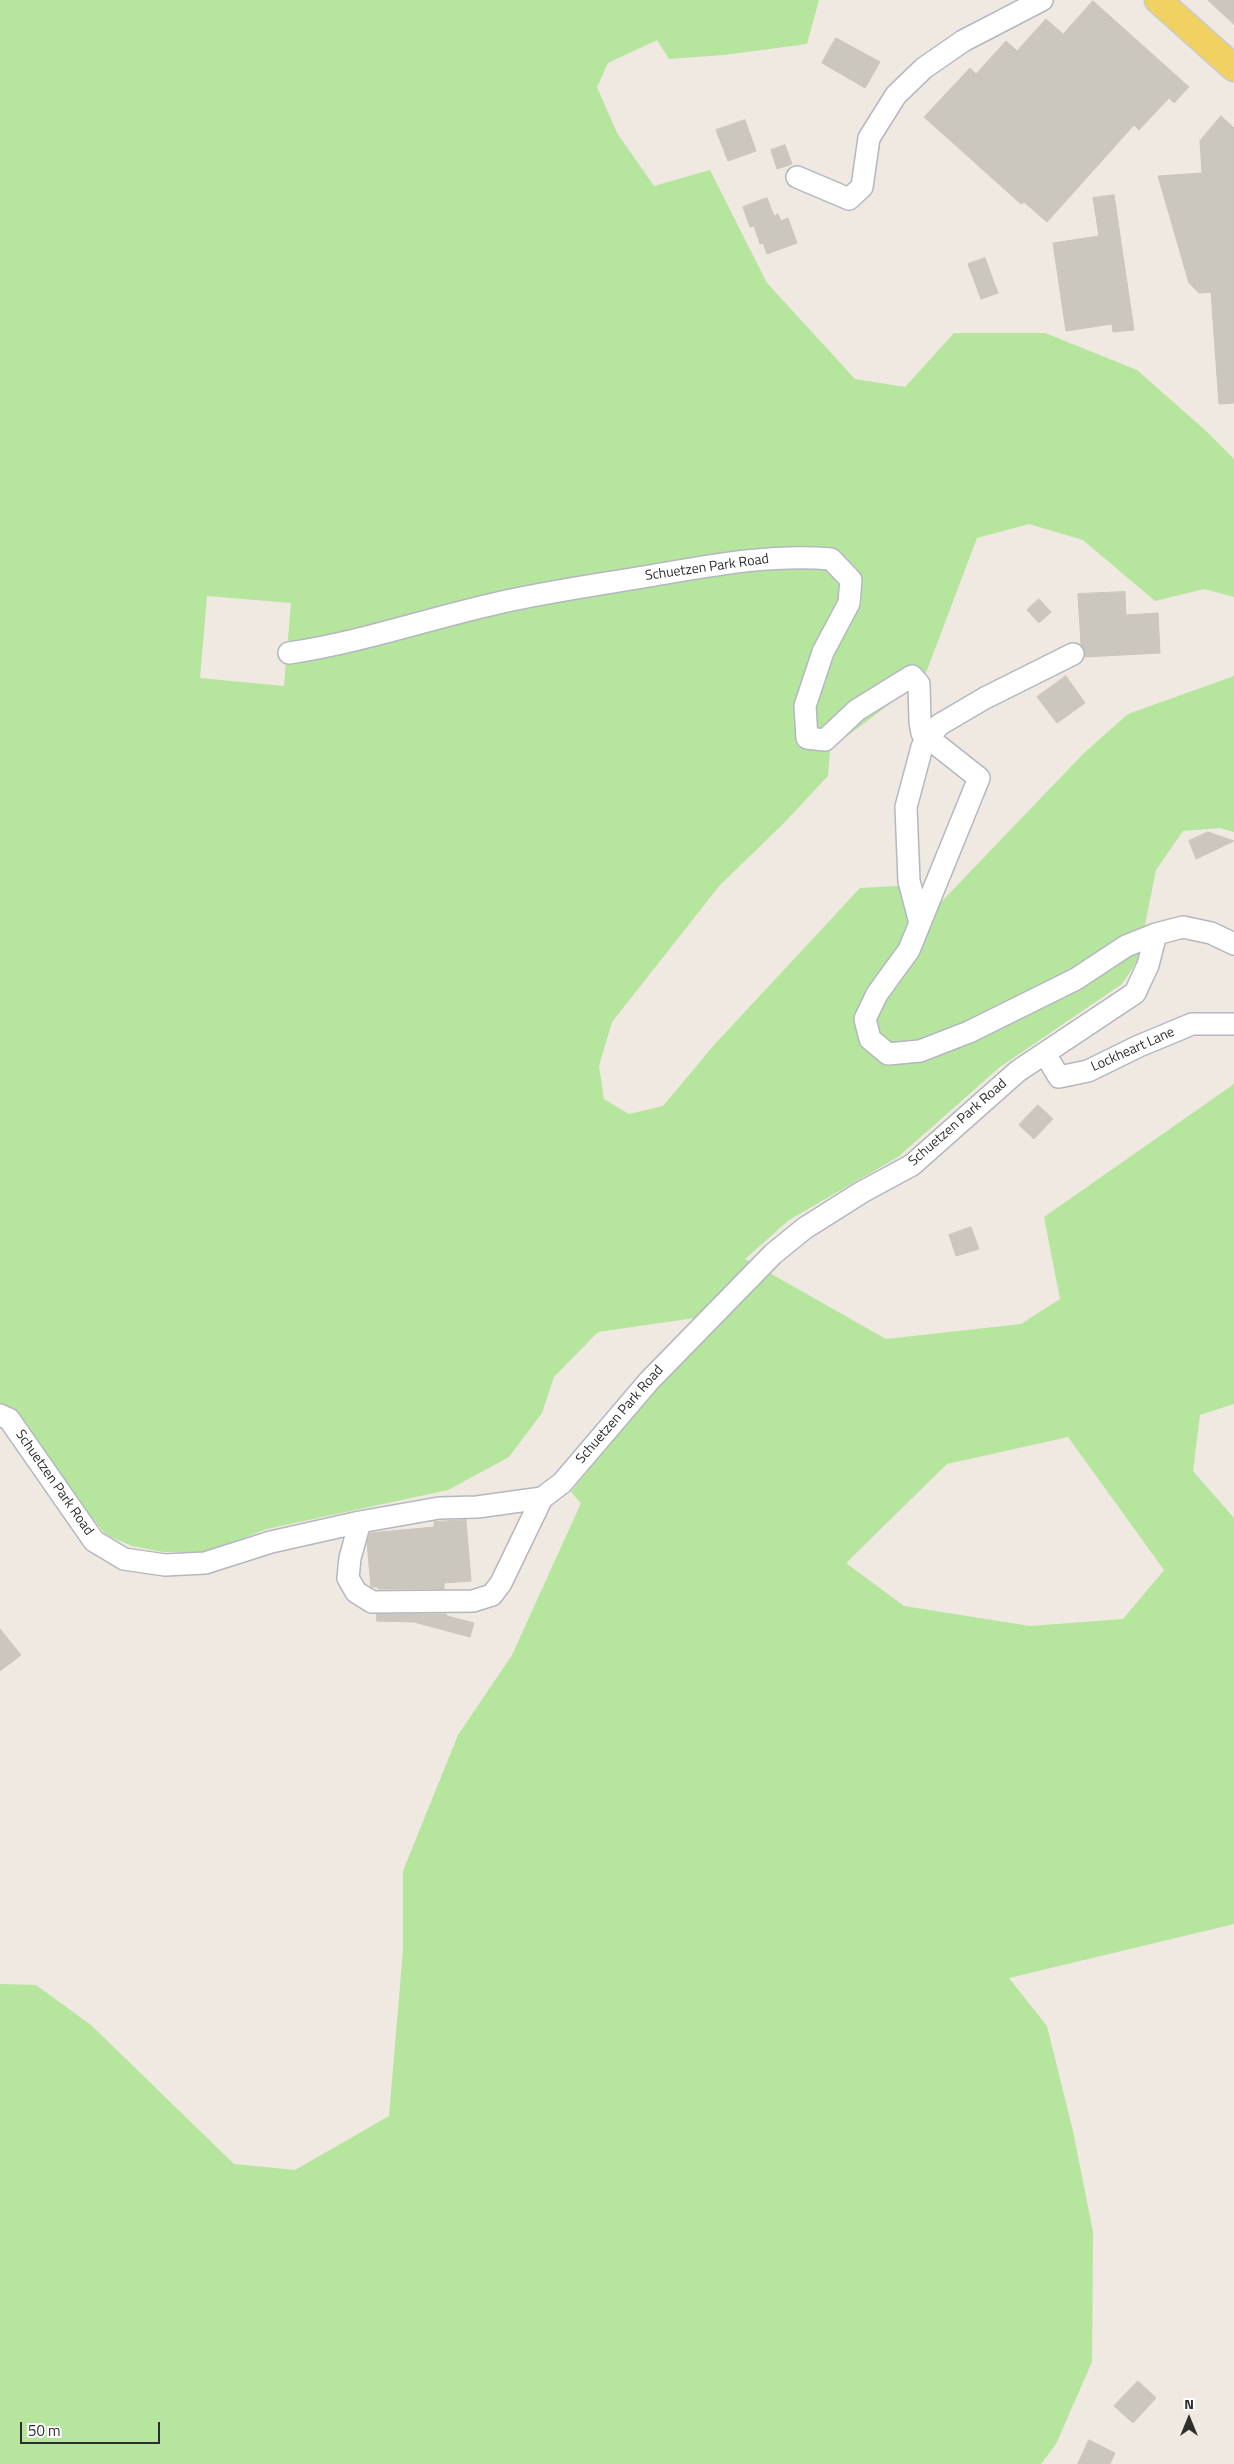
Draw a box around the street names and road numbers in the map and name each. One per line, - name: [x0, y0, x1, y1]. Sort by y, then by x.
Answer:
- street label: Schuetzen Park Road: [644, 551, 770, 585]
- street label: Lockheart Lane: [1089, 1024, 1177, 1076]
- street label: Schuetzen Park Road: [905, 1076, 1011, 1170]
- street label: Schuetzen Park Road: [573, 1362, 667, 1468]
- street label: Schuetzen Park Road: [11, 1427, 97, 1539]

